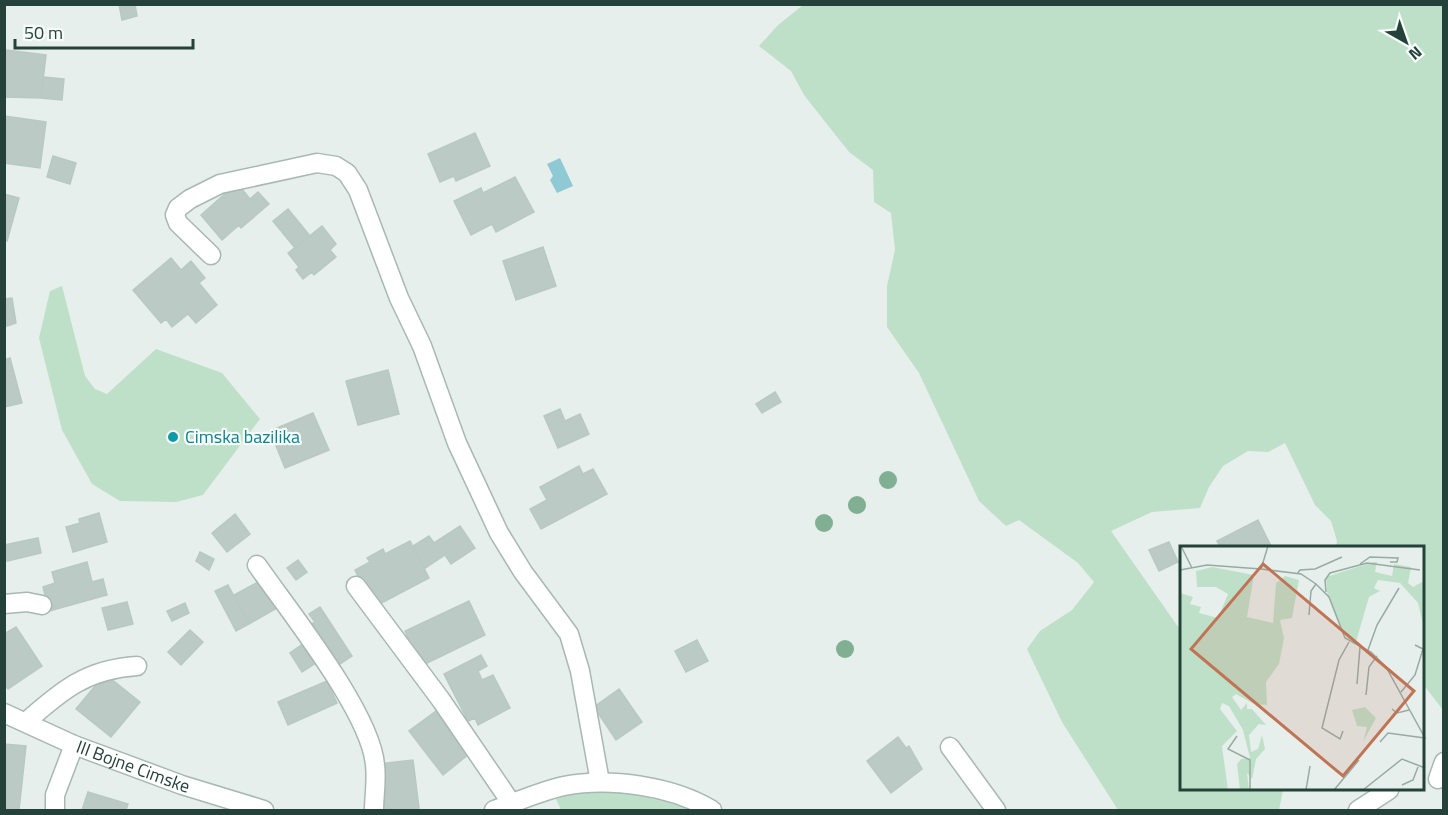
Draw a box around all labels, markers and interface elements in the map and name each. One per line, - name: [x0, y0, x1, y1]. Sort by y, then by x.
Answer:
- scale bar: [15, 12, 194, 50]
- north arrow: [1376, 12, 1436, 72]
- text: 50 m: [24, 19, 63, 46]
- text: N: [1404, 41, 1428, 66]
- place label: Cimska bazilika: [185, 423, 300, 450]
- marker: Cimska bazilika: [166, 430, 180, 444]
- inset map: [1180, 546, 1424, 791]
- street label: III Bojne Cimske: [73, 733, 193, 800]

